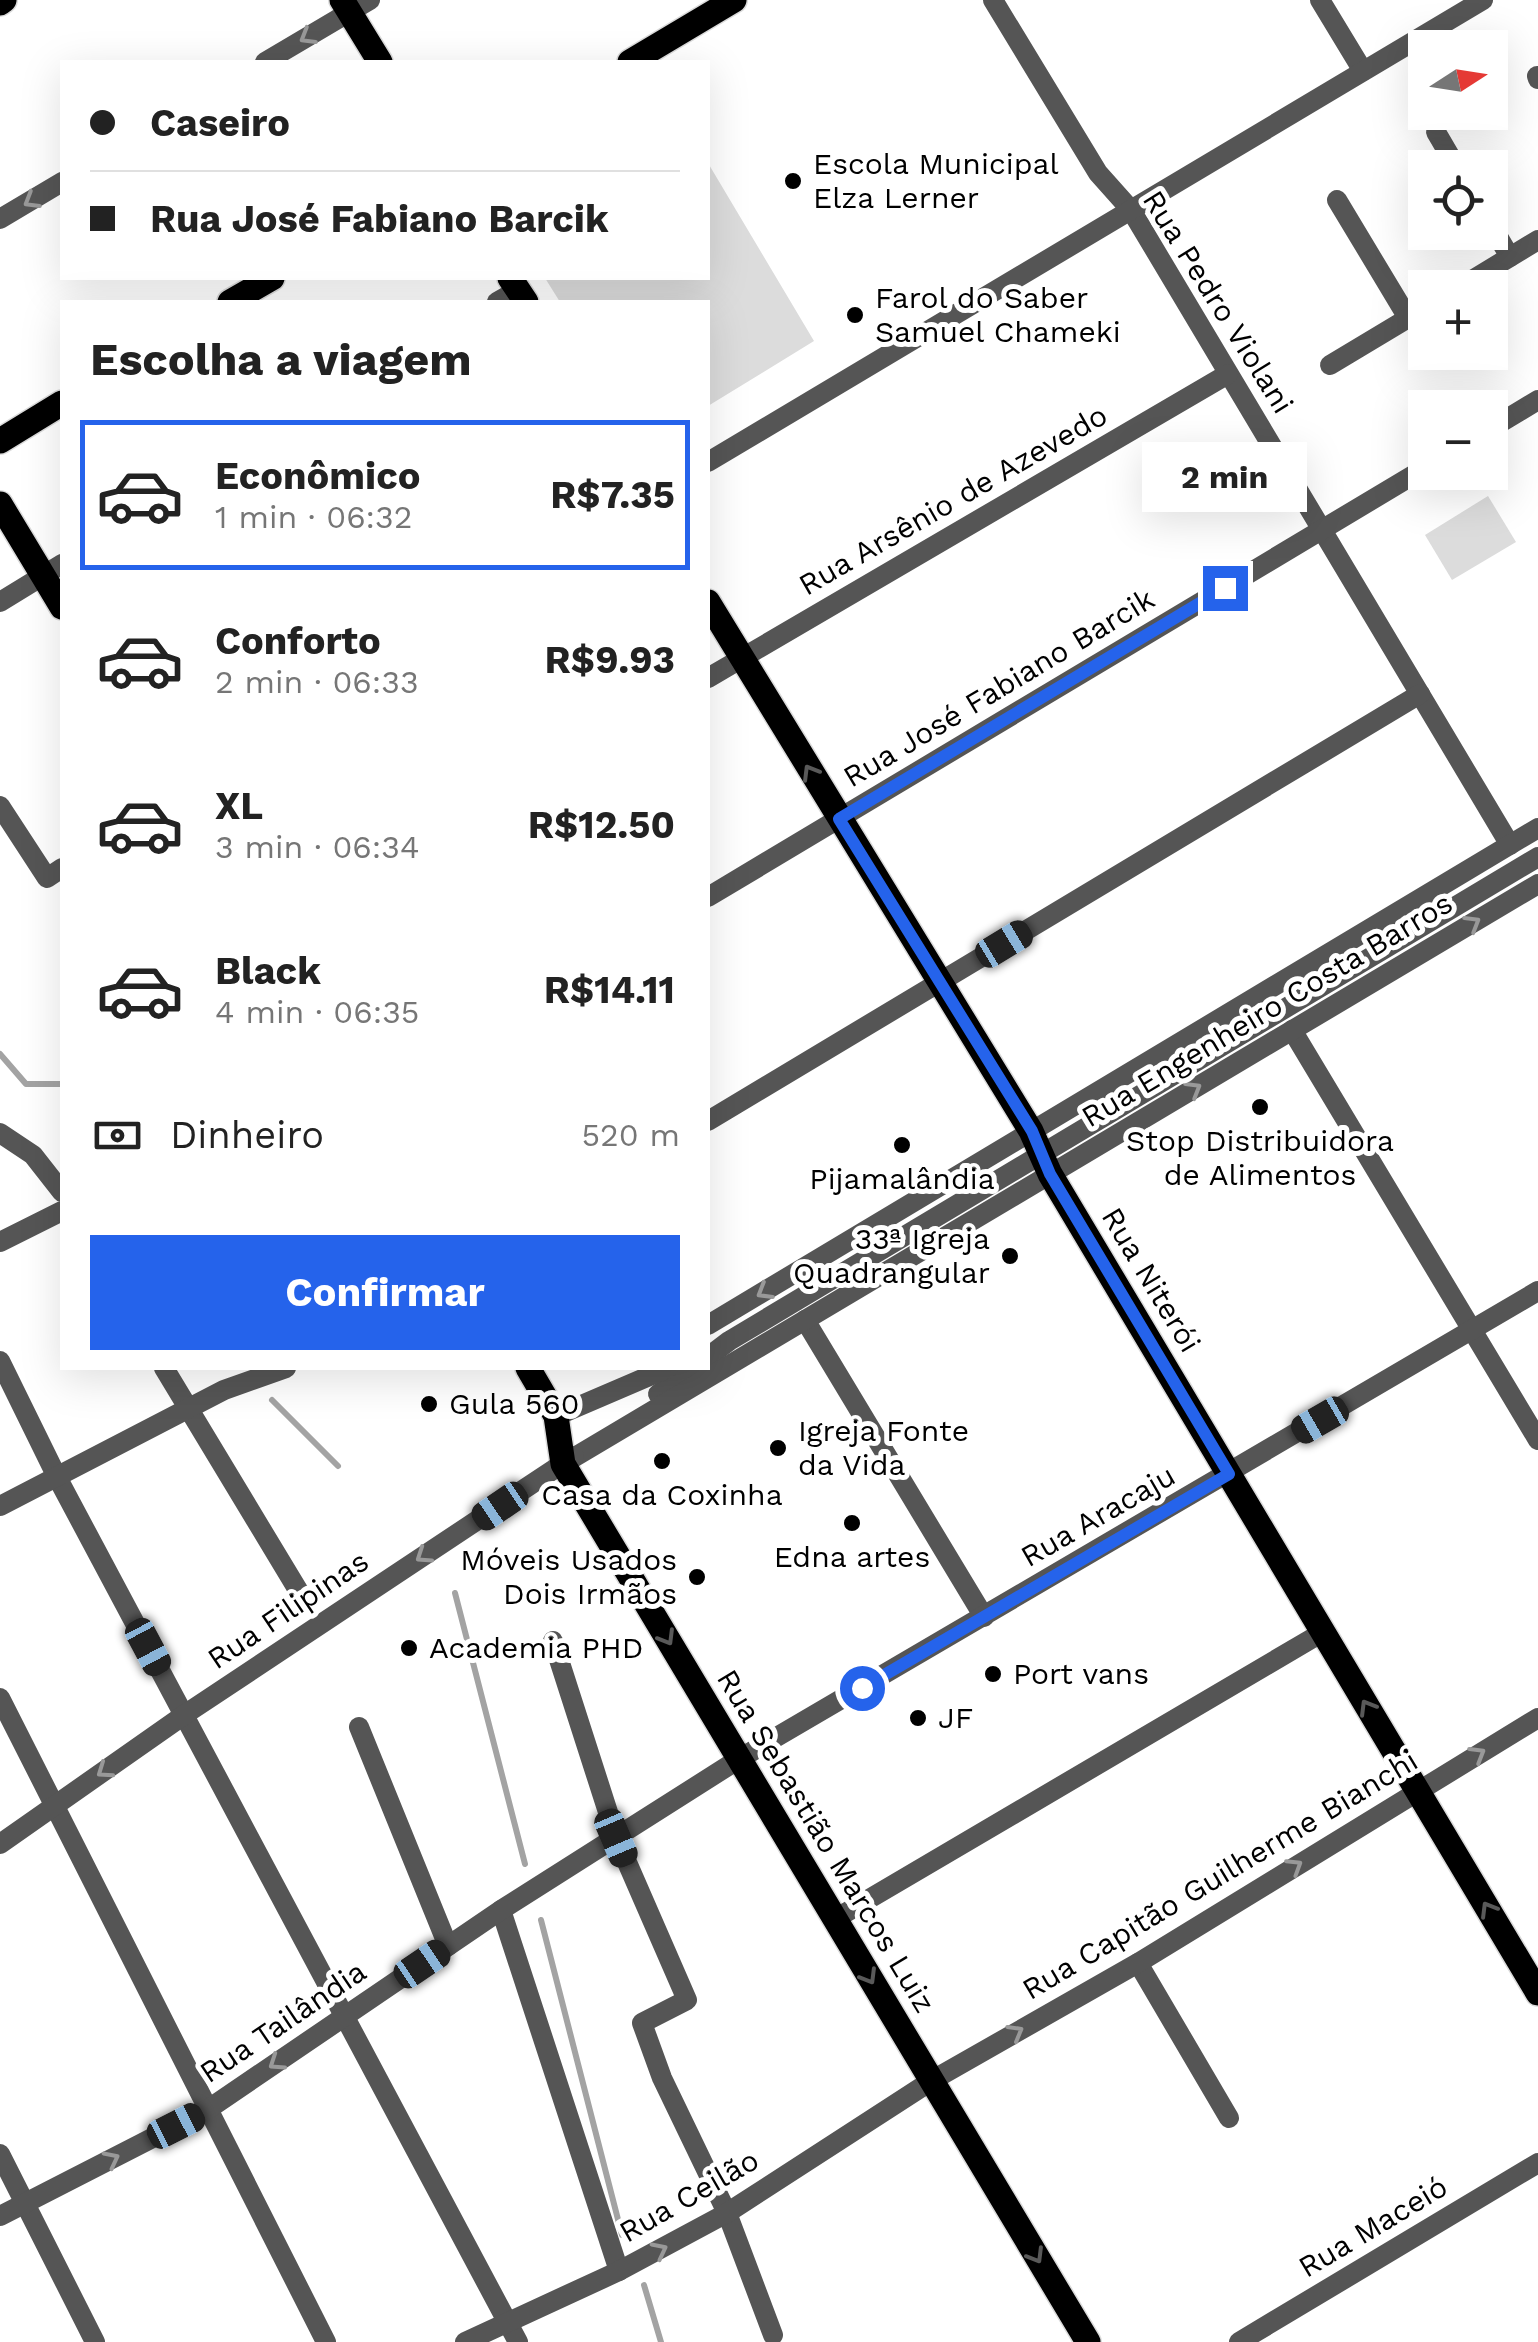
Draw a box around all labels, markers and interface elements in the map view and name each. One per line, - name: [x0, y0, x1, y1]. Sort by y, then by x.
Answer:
- one-way arrow: [300, 25, 318, 44]
- north arrow: [1408, 30, 1508, 130]
- map controls: [1408, 30, 1508, 490]
- text: Caseiro: [150, 101, 290, 145]
- place label: Escola Municipal Elza Lerner: [813, 146, 1059, 215]
- button: locate: [1408, 150, 1508, 250]
- marker: Escola Municipal Elza Lerner: [782, 170, 804, 192]
- street label: Rua Pedro Violani: [1136, 184, 1301, 420]
- one-way arrow: [24, 189, 42, 208]
- text: Rua José Fabiano Barcik: [150, 197, 609, 241]
- button: +: [1408, 270, 1508, 370]
- place label: Farol do Saber Samuel Chameki: [875, 280, 1121, 349]
- marker: Farol do Saber Samuel Chameki: [844, 304, 866, 326]
- text: Escolha a viagem: [90, 333, 472, 386]
- button: −: [1408, 390, 1508, 490]
- street label: Rua Arsênio de Azevedo: [792, 397, 1113, 602]
- callout: 2 min: [1142, 443, 1308, 513]
- icon: car: [95, 450, 185, 540]
- text: Econômico: [215, 454, 420, 498]
- text: 2 min: [1181, 458, 1268, 496]
- text: R$7.35: [550, 473, 675, 517]
- text: 1 min · 06:32: [215, 498, 412, 536]
- route end: [1203, 566, 1248, 611]
- street label: Rua José Fabiano Barcik: [837, 581, 1161, 794]
- icon: car: [95, 615, 185, 705]
- text: Conforto: [215, 619, 381, 663]
- text: R$9.93: [545, 638, 675, 682]
- text: 2 min · 06:33: [215, 663, 419, 701]
- one-way arrow: [803, 765, 822, 783]
- icon: car: [95, 780, 185, 870]
- text: XL: [215, 784, 263, 828]
- text: R$12.50: [528, 803, 675, 847]
- text: 3 min · 06:34: [215, 828, 419, 866]
- street label: Rua Engenheiro Costa Barros: [1075, 885, 1458, 1134]
- car: [971, 916, 1037, 972]
- one-way arrow: [1462, 916, 1480, 935]
- icon: car: [95, 945, 185, 1035]
- text: Black: [215, 949, 321, 993]
- text: R$14.11: [544, 968, 675, 1012]
- text: 4 min · 06:35: [215, 993, 419, 1031]
- one-way arrow: [1183, 1082, 1201, 1101]
- marker: Stop Distribuidora de Alimentos: [1249, 1096, 1271, 1118]
- icon: cash: [90, 1108, 145, 1163]
- text: Dinheiro: [170, 1113, 324, 1157]
- text: 520 m: [581, 1116, 680, 1154]
- place label: Stop Distribuidora de Alimentos: [1126, 1123, 1394, 1192]
- marker: Pijamalândia: [891, 1134, 913, 1156]
- place label: Pijamalândia: [809, 1161, 995, 1196]
- street label: Rua Niterói: [1095, 1201, 1208, 1358]
- place label: 33ª Igreja Quadrangular: [793, 1221, 990, 1290]
- button: Confirmar: [90, 1235, 680, 1350]
- marker: 33ª Igreja Quadrangular: [999, 1245, 1021, 1267]
- one-way arrow: [757, 1280, 775, 1299]
- place label: Gula 560: [449, 1386, 579, 1421]
- car: [1287, 1392, 1353, 1448]
- marker: Gula 560: [418, 1393, 440, 1415]
- place label: Igreja Fonte da Vida: [798, 1413, 969, 1482]
- marker: Igreja Fonte da Vida: [767, 1437, 789, 1459]
- marker: Casa da Coxinha: [651, 1450, 673, 1472]
- street label: Rua Aracaju: [1014, 1457, 1181, 1574]
- car: [467, 1477, 533, 1535]
- place label: Casa da Coxinha: [541, 1477, 783, 1512]
- marker: Edna artes: [841, 1512, 863, 1534]
- place label: Edna artes: [774, 1539, 930, 1574]
- place label: Móveis Usados Dois Irmãos: [460, 1542, 677, 1611]
- street label: Rua Filipinas: [201, 1543, 375, 1676]
- one-way arrow: [416, 1544, 434, 1563]
- marker: Móveis Usados Dois Irmãos: [686, 1566, 708, 1588]
- car: [121, 1613, 175, 1681]
- one-way arrow: [655, 1627, 674, 1645]
- place label: Academia PHD: [429, 1630, 643, 1665]
- marker: Academia PHD: [398, 1637, 420, 1659]
- place label: Port vans: [1013, 1656, 1149, 1691]
- street label: Rua Sebastião Marcos Luiz: [710, 1663, 943, 2018]
- marker: Port vans: [982, 1663, 1004, 1685]
- route start: [840, 1666, 885, 1711]
- place label: JF: [938, 1700, 973, 1735]
- one-way arrow: [1360, 1700, 1380, 1718]
- marker: JF: [907, 1707, 929, 1729]
- street label: Rua Capitão Guilherme Bianchi: [1016, 1742, 1424, 2007]
- one-way arrow: [1467, 1747, 1485, 1766]
- one-way arrow: [97, 1759, 115, 1777]
- car: [590, 1805, 642, 1871]
- one-way arrow: [1284, 1859, 1302, 1878]
- one-way arrow: [1481, 1902, 1500, 1920]
- car: [389, 1935, 455, 1993]
- street label: Rua Tailândia: [193, 1953, 372, 2090]
- one-way arrow: [857, 1966, 876, 1984]
- one-way arrow: [1005, 2025, 1023, 2044]
- one-way arrow: [268, 2051, 287, 2069]
- car: [142, 2099, 210, 2153]
- street label: Rua Ceilão: [613, 2142, 764, 2249]
- one-way arrow: [101, 2152, 119, 2171]
- street label: Rua Maceió: [1292, 2169, 1453, 2285]
- one-way arrow: [649, 2243, 667, 2262]
- one-way arrow: [1024, 2245, 1043, 2263]

